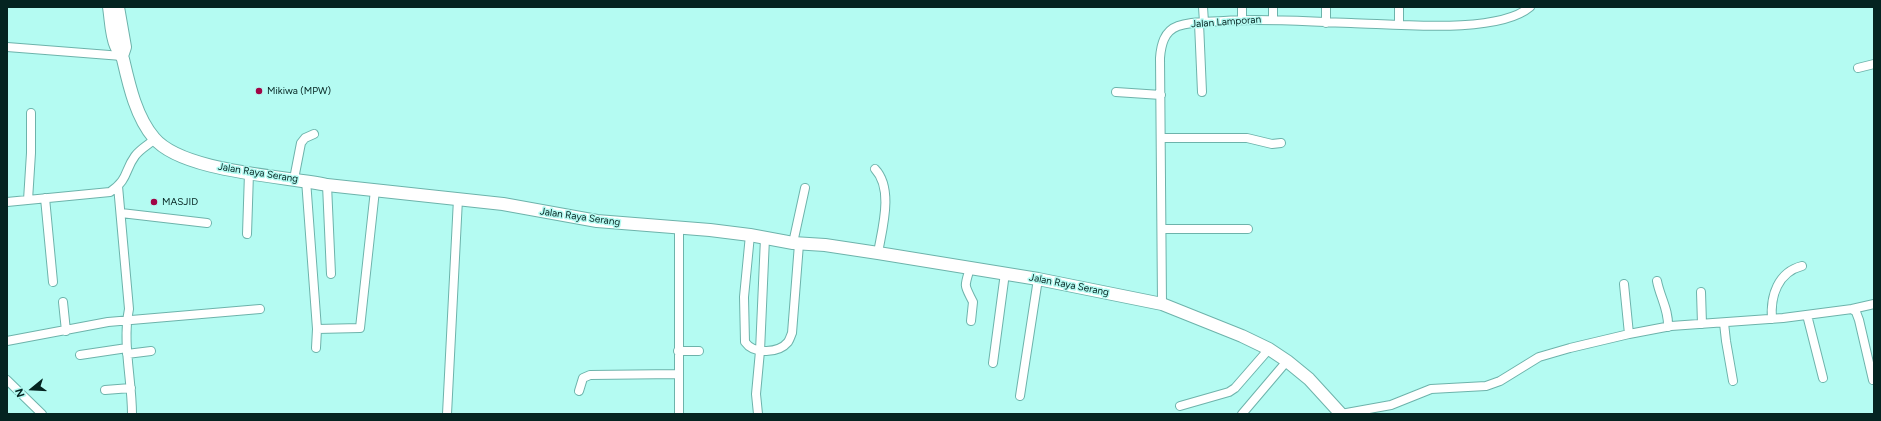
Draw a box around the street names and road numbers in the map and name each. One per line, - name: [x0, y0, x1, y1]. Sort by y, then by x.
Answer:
- street label: Jalan Lamporan: [1191, 14, 1261, 30]
- street label: Jalan Raya Serang: [217, 161, 299, 185]
- street label: Jalan Raya Serang: [539, 205, 621, 229]
- street label: Jalan Raya Serang: [1028, 271, 1110, 299]

